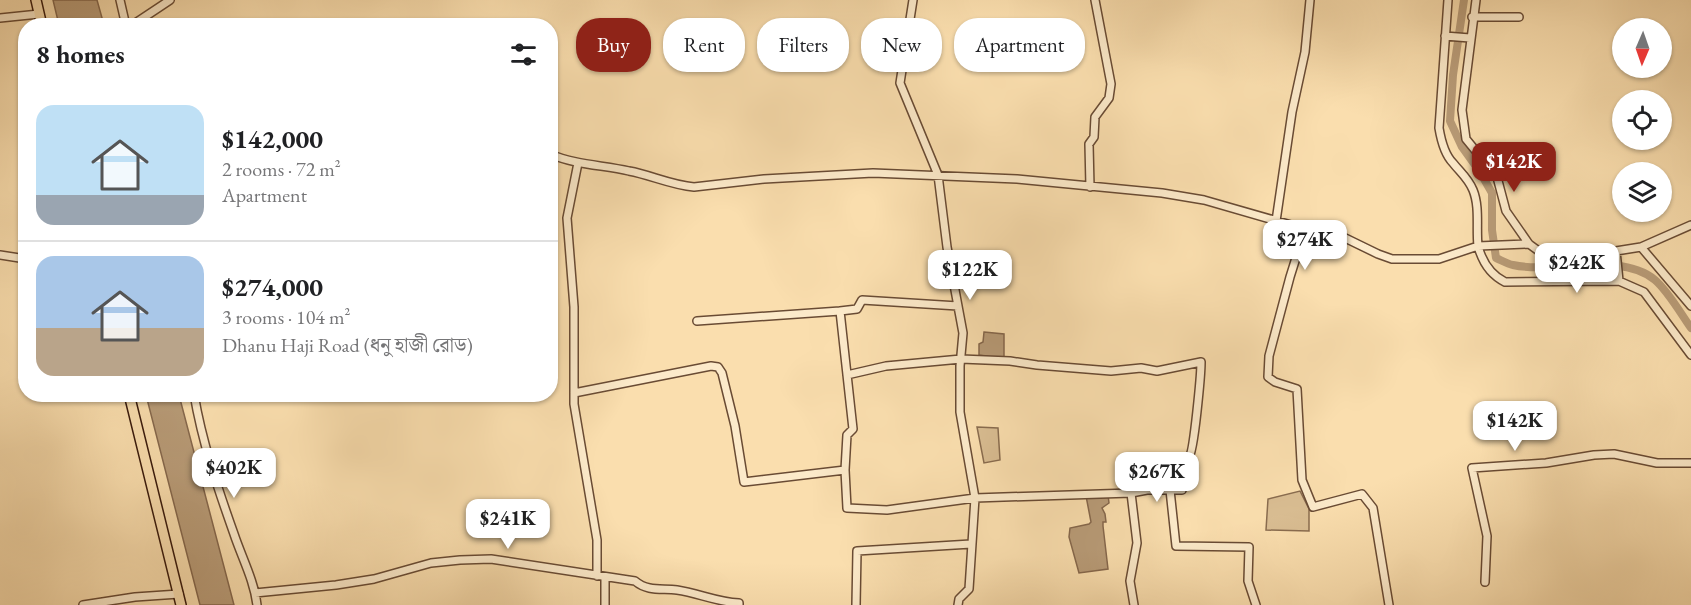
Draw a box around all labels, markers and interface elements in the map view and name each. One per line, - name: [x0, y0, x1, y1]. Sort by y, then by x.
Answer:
- chip: Buy: [576, 18, 651, 72]
- chip: Rent: [663, 18, 745, 72]
- chip: Filters: [757, 18, 849, 72]
- chip: New: [861, 18, 942, 72]
- chip: Apartment: [954, 18, 1085, 72]
- north arrow: [1612, 18, 1672, 78]
- map controls: [1612, 18, 1672, 222]
- text: 8 homes: [36, 37, 125, 71]
- icon: filters: [507, 38, 540, 71]
- button: locate: [1612, 90, 1672, 150]
- text: $142,000: [222, 122, 323, 156]
- icon: home: [84, 129, 156, 201]
- pin: $142K: [1472, 142, 1556, 193]
- text: $142K: [1486, 148, 1542, 174]
- text: 2 rooms · 72 m²: [222, 156, 341, 182]
- button: layers: [1612, 162, 1672, 222]
- text: Apartment: [222, 182, 307, 208]
- pin: $274K: [1263, 220, 1347, 271]
- text: $274K: [1277, 226, 1333, 252]
- pin: $242K: [1535, 243, 1619, 294]
- text: $242K: [1549, 249, 1605, 275]
- pin: $122K: [928, 250, 1012, 301]
- text: $122K: [942, 256, 998, 282]
- text: $274,000: [222, 270, 323, 304]
- icon: home: [84, 280, 156, 352]
- text: 3 rooms · 104 m²: [222, 304, 350, 330]
- text: Dhanu Haji Road (ধনু হাজী রোড): [222, 332, 473, 358]
- pin: $142K: [1473, 401, 1557, 452]
- text: $142K: [1487, 407, 1543, 433]
- pin: $402K: [192, 448, 276, 499]
- pin: $267K: [1115, 452, 1199, 503]
- text: $402K: [206, 454, 262, 480]
- text: $267K: [1129, 458, 1185, 484]
- pin: $241K: [466, 499, 550, 550]
- text: $241K: [480, 505, 536, 531]

